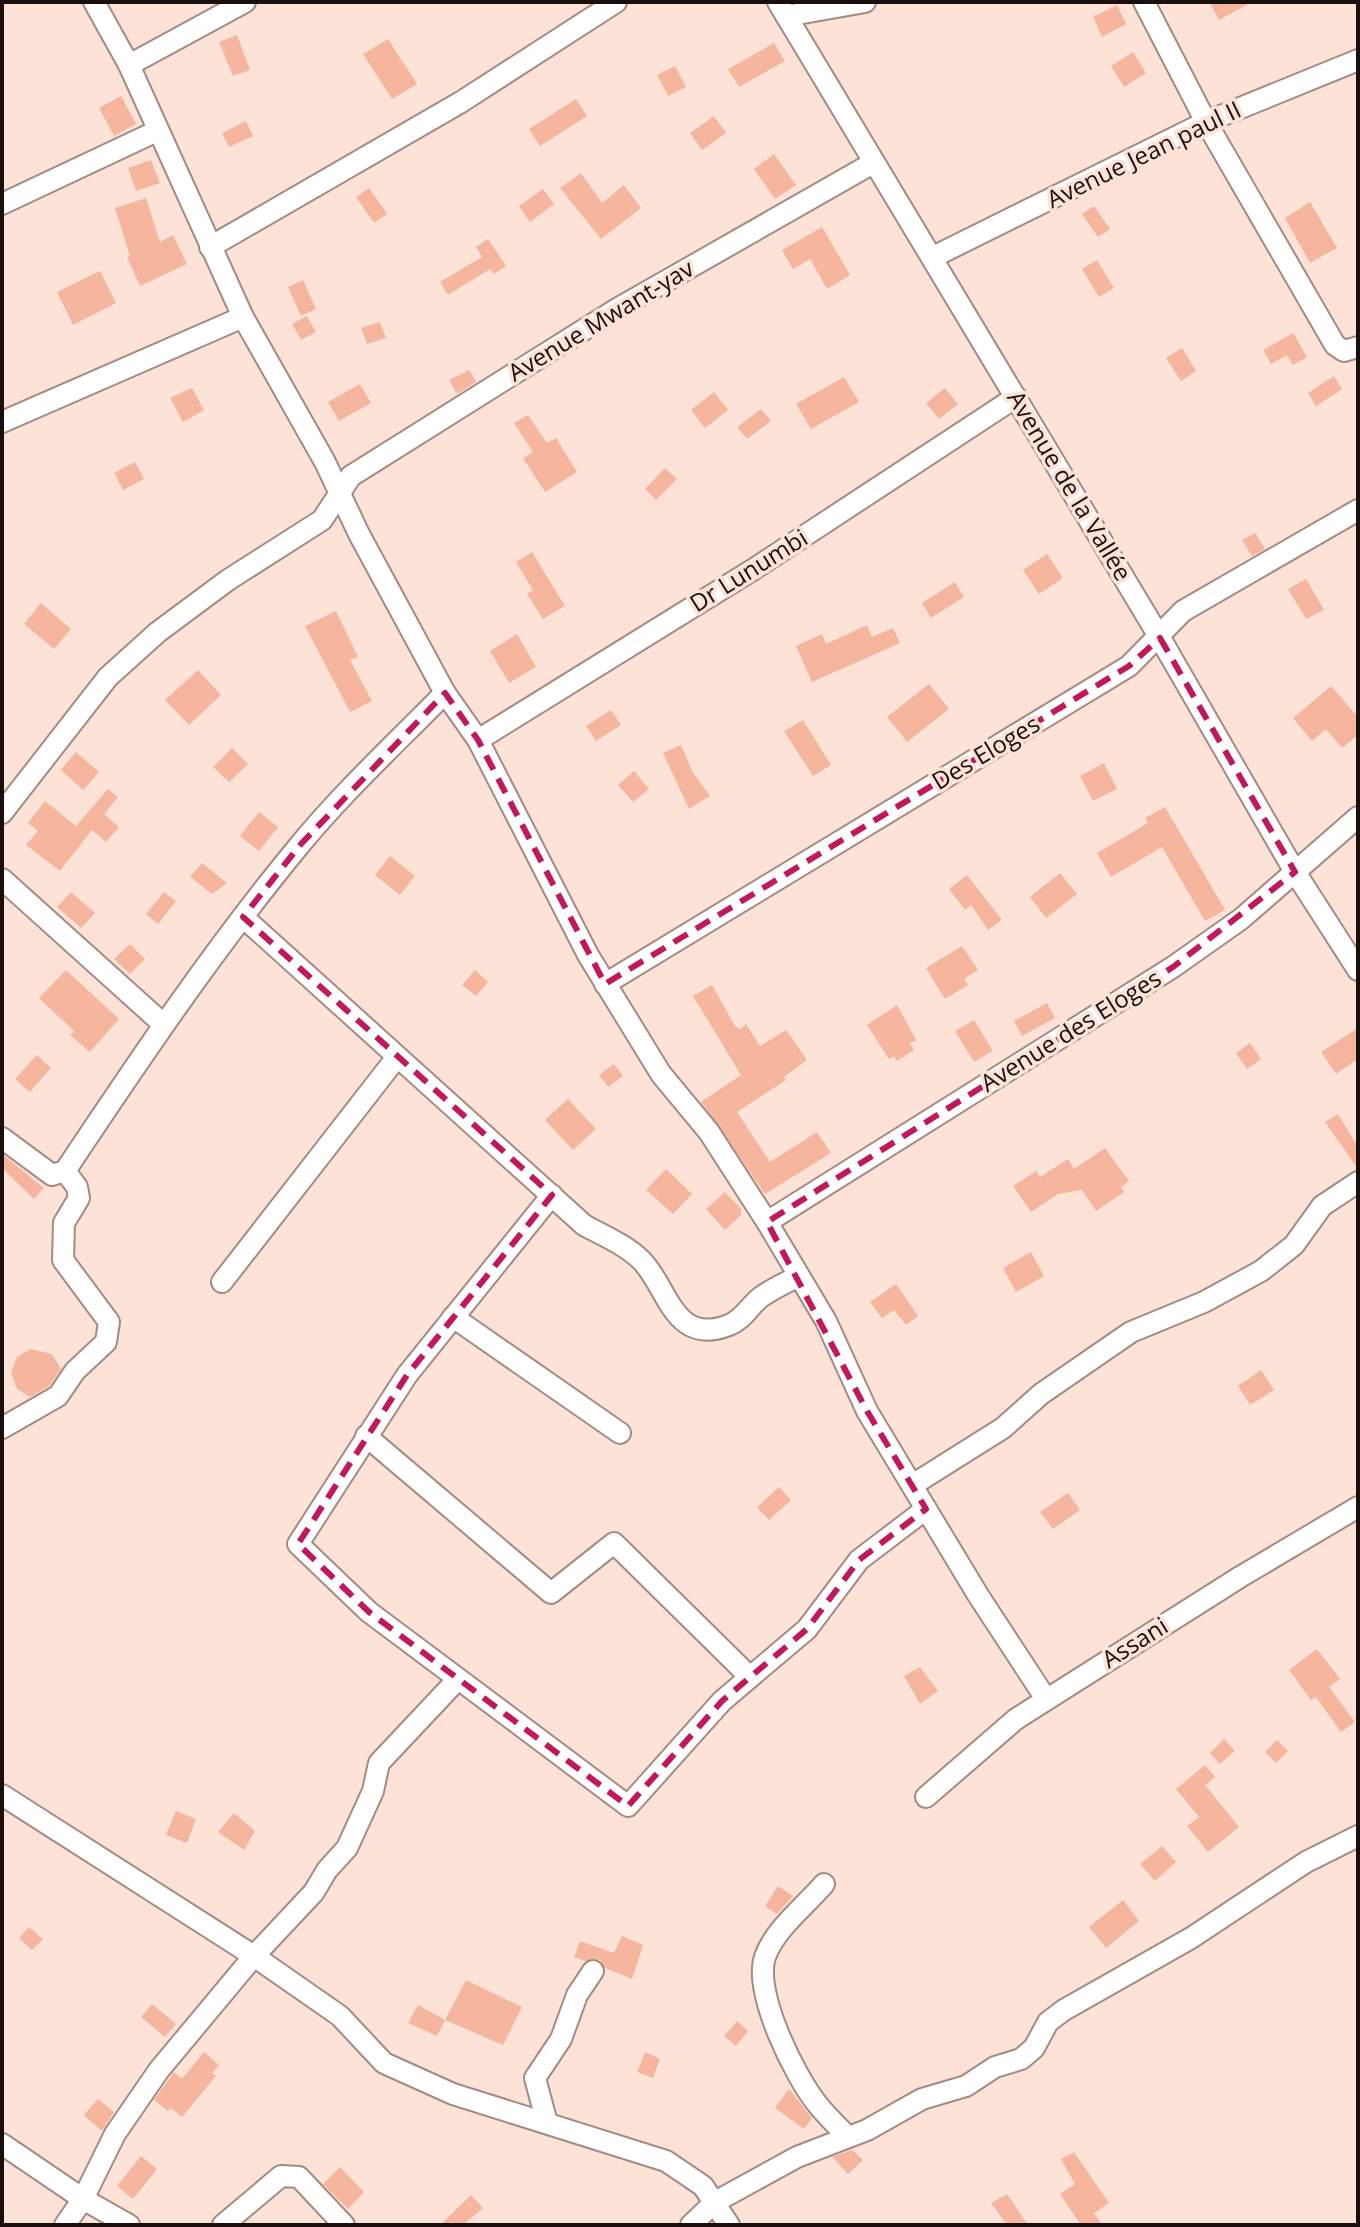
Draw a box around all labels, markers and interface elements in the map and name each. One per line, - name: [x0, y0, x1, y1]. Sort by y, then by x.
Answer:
- street label: Avenue Jean paul II: [1041, 92, 1246, 215]
- street label: Avenue Mwant-yav: [501, 251, 699, 388]
- street label: Avenue de la Vallée: [1000, 384, 1140, 587]
- street label: Dr Lunumbi: [683, 520, 813, 619]
- street label: Des Eloges: [925, 707, 1045, 797]
- street label: Avenue des Eloges: [974, 961, 1167, 1099]
- street label: Assani: [1095, 1609, 1174, 1675]

